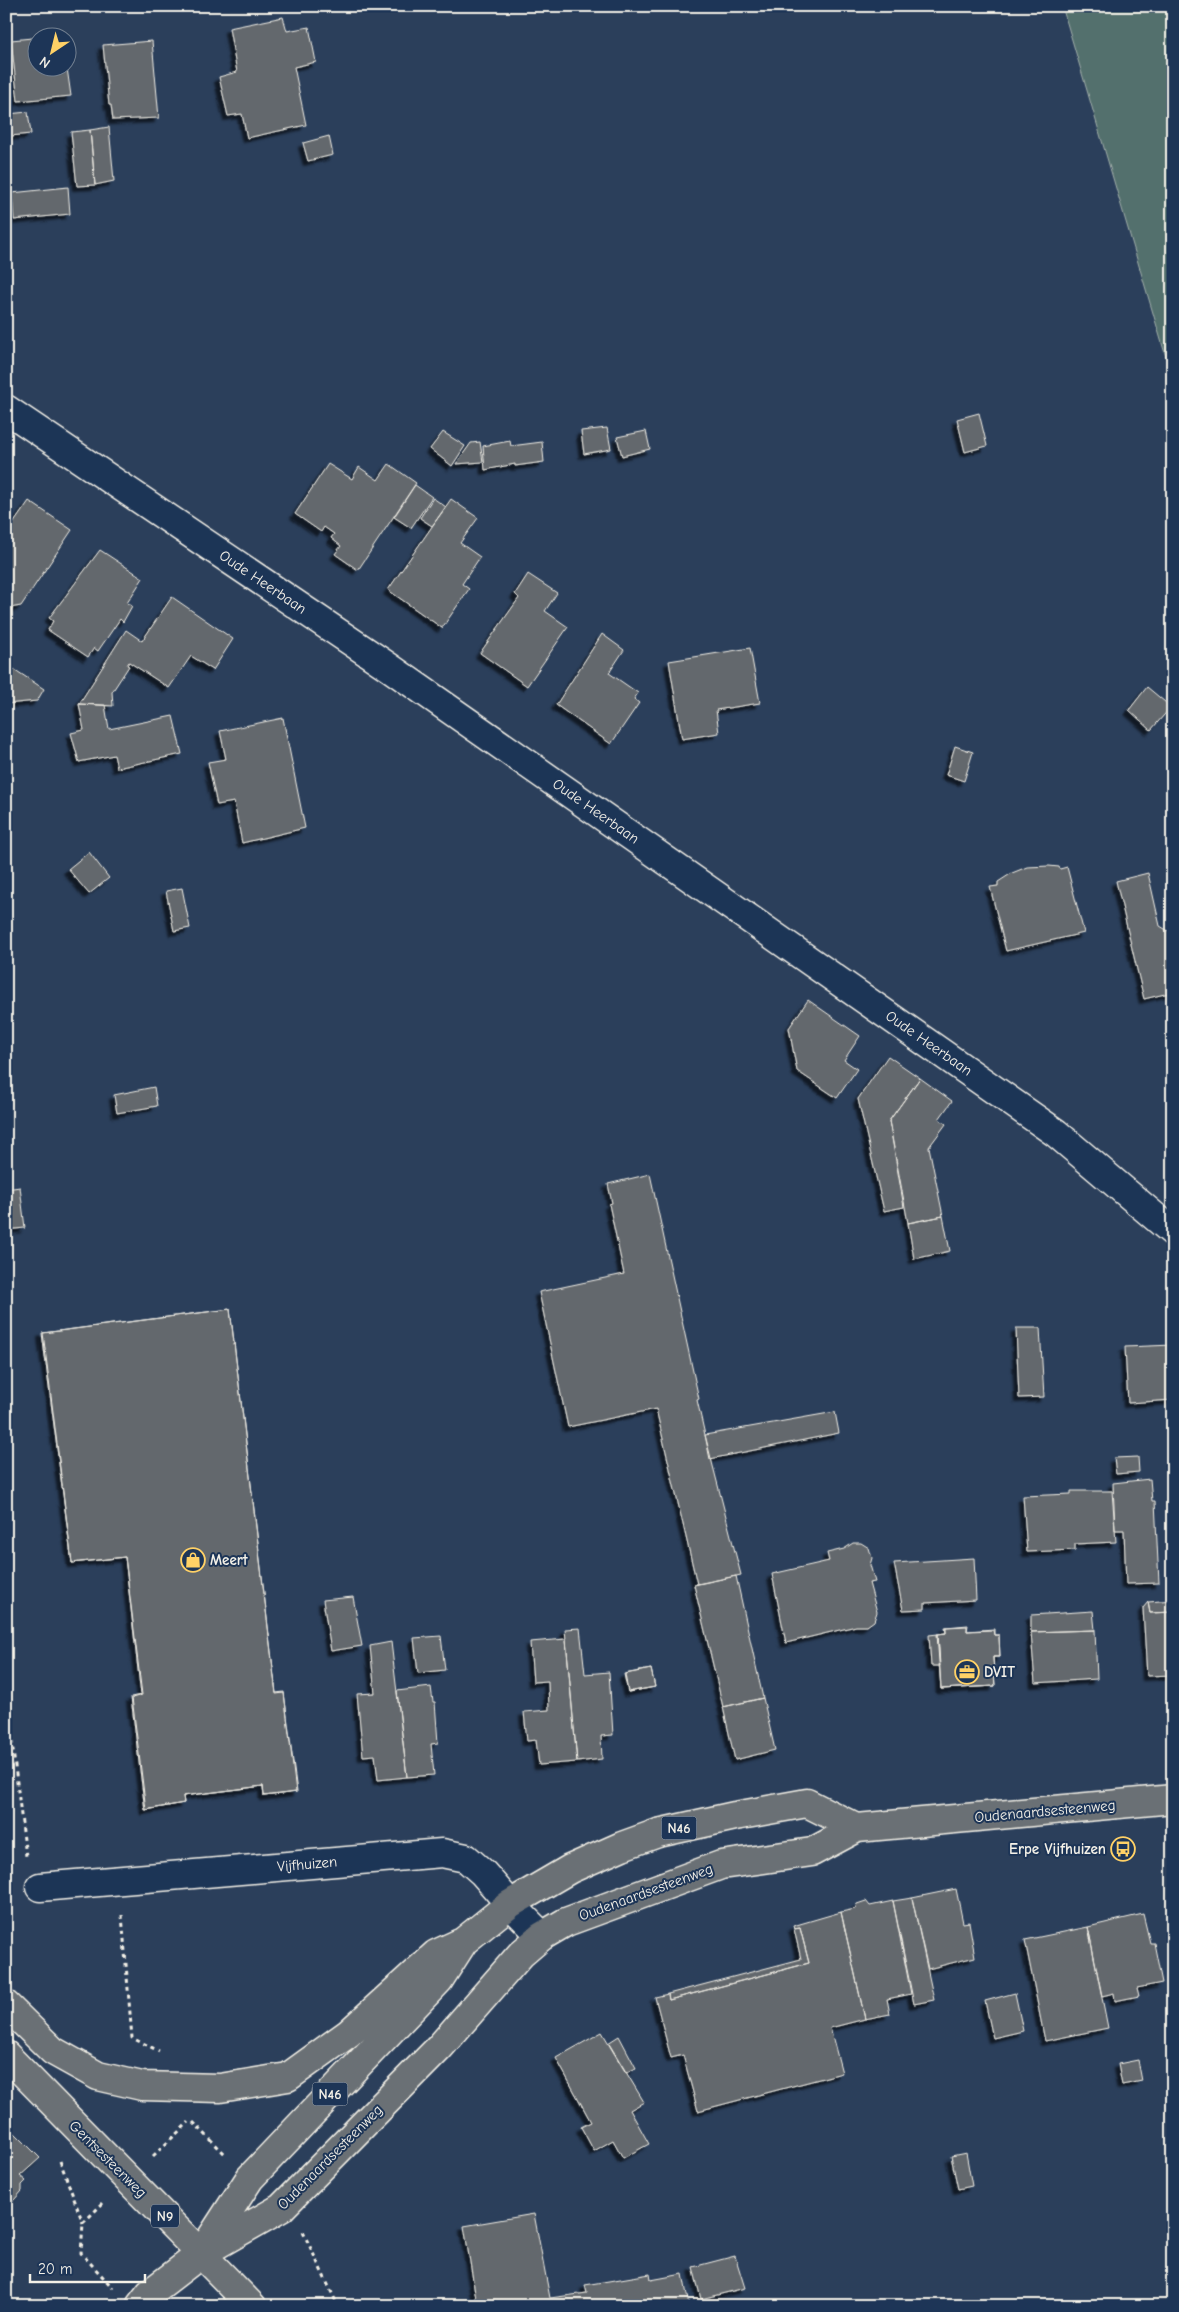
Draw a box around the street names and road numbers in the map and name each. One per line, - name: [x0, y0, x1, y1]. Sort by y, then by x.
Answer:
- street label: Oude Heerbaan: [216, 546, 310, 618]
- street label: Oude Heerbaan: [549, 775, 643, 847]
- street label: Oude Heerbaan: [882, 1007, 976, 1079]
- street label: Oudenaardsesteenweg: [974, 1796, 1116, 1826]
- road number: N46: [662, 1816, 696, 1840]
- street label: Vijfhuizen: [276, 1852, 338, 1876]
- street label: Oudenaardsesteenweg: [577, 1859, 715, 1925]
- road number: N46: [312, 2082, 348, 2106]
- street label: Oudenaardsesteenweg: [274, 2101, 386, 2213]
- street label: Gentsesteenweg: [66, 2117, 150, 2201]
- road number: N9: [151, 2204, 179, 2228]

